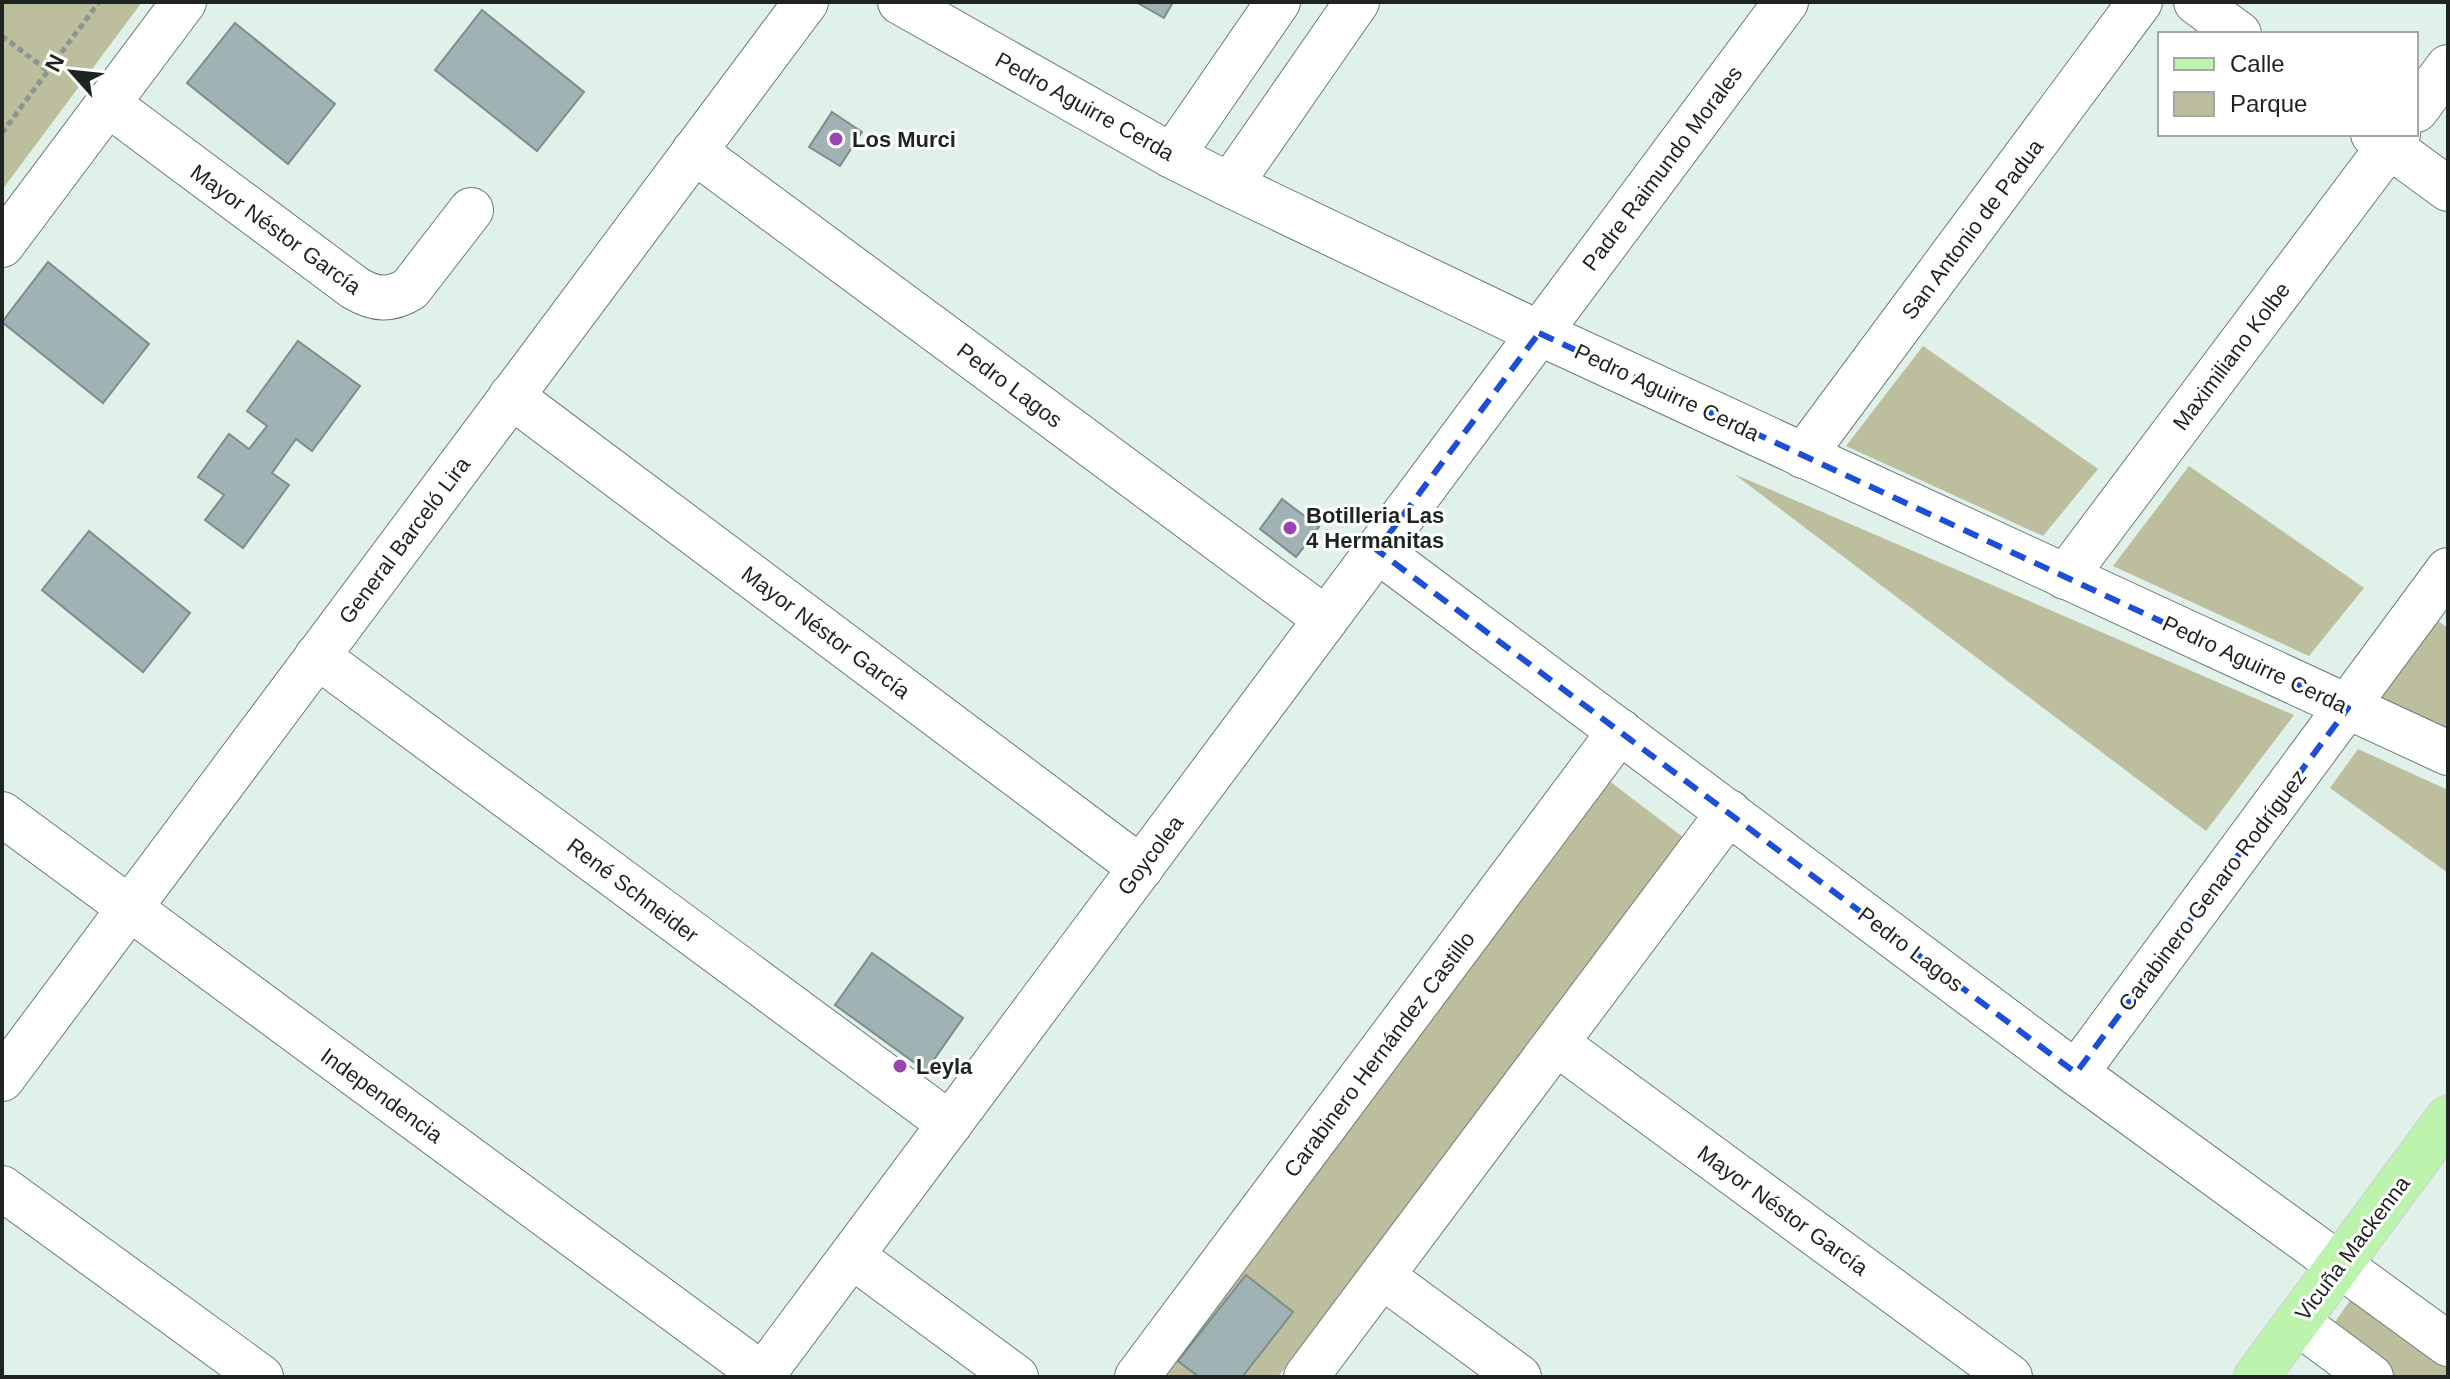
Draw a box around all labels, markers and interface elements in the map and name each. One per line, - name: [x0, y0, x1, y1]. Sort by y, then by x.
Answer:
- north arrow: [32, 32, 112, 112]
- legend: [2158, 32, 2418, 136]
- street label: Pedro Aguirre Cerda: [991, 47, 1179, 166]
- text: N: [40, 50, 69, 76]
- text: Calle: [2230, 50, 2285, 77]
- street label: Padre Raimundo Morales: [1577, 61, 1747, 275]
- text: Parque: [2230, 90, 2307, 117]
- place label: Los Murci: [852, 127, 956, 152]
- marker: Los Murci: [827, 130, 845, 148]
- street label: San Antonio de Padua: [1897, 134, 2049, 324]
- street label: Mayor Néstor García: [186, 159, 366, 300]
- street label: Maximiliano Kolbe: [2168, 277, 2295, 435]
- street label: Pedro Lagos: [952, 338, 1067, 433]
- street label: Pedro Aguirre Cerda: [1571, 339, 1764, 446]
- street label: General Barceló Lira: [334, 452, 476, 628]
- place label: Botilleria Las 4 Hermanitas: [1306, 503, 1444, 553]
- marker: Botilleria Las 4 Hermanitas: [1281, 519, 1299, 537]
- street label: Mayor Néstor García: [737, 561, 915, 704]
- street label: Pedro Aguirre Cerda: [2159, 611, 2352, 718]
- street label: Carabinero Genaro Rodríguez: [2113, 765, 2311, 1016]
- street label: Goycolea: [1112, 810, 1189, 900]
- street label: René Schneider: [562, 833, 703, 948]
- street label: Pedro Lagos: [1853, 902, 1968, 997]
- street label: Carabinero Hernández Castillo: [1279, 927, 1480, 1182]
- street label: Independencia: [316, 1043, 448, 1148]
- place label: Leyla: [916, 1054, 973, 1079]
- marker: Leyla: [891, 1057, 909, 1075]
- street label: Mayor Néstor García: [1693, 1140, 1873, 1281]
- street label: Vicuña Mackenna: [2290, 1170, 2415, 1326]

